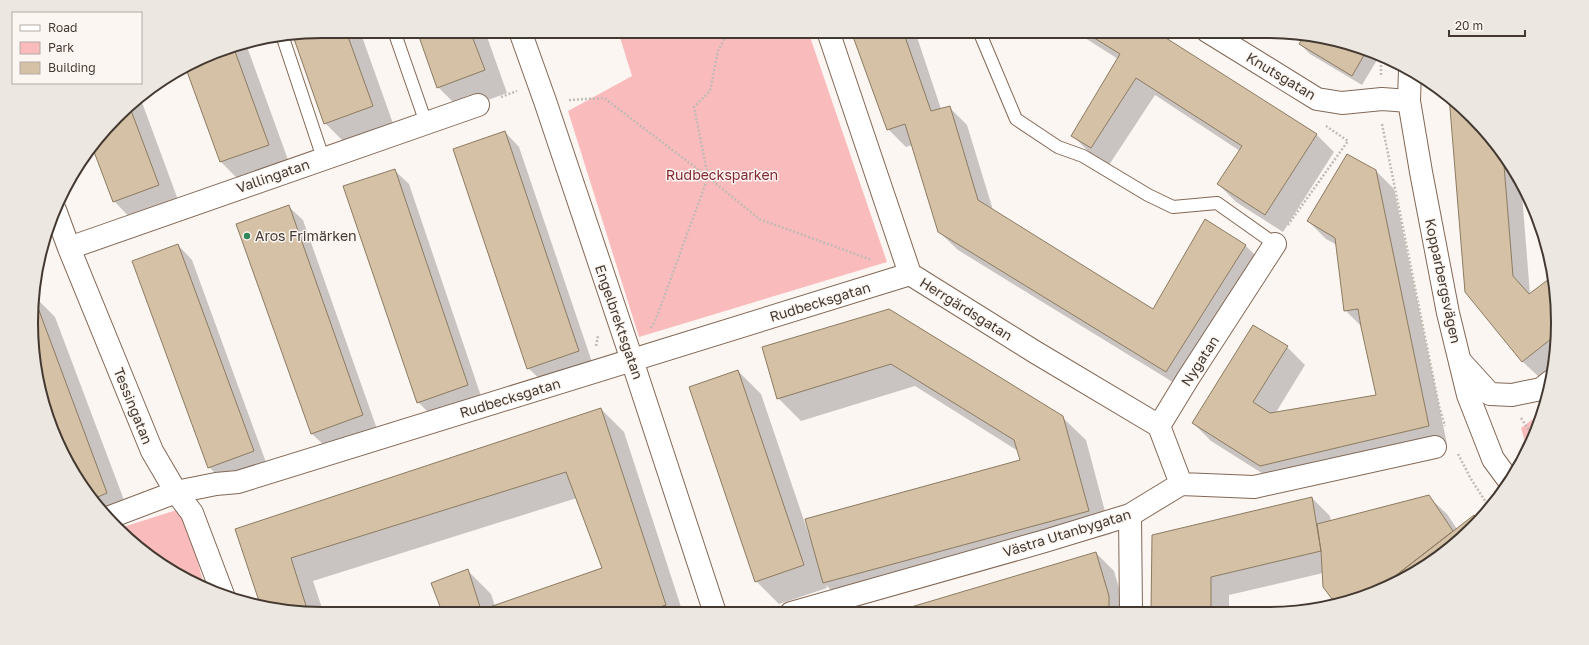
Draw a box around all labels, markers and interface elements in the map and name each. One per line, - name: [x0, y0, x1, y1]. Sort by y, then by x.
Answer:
- legend: [12, 12, 142, 84]
- scale bar: [1449, 12, 1525, 38]
- text: 20 m: [1455, 18, 1483, 33]
- text: Road: [48, 20, 77, 35]
- text: Park: [48, 40, 74, 55]
- street label: Knutsgatan: [1243, 48, 1319, 103]
- text: Building: [48, 60, 96, 75]
- street label: Vallingatan: [234, 155, 312, 196]
- park label: Rudbecksparken: [666, 166, 778, 183]
- street label: Kopparbergsvägen: [1422, 217, 1465, 345]
- place label: Aros Frimärken: [255, 227, 357, 244]
- marker: Aros Frimärken: [242, 231, 252, 241]
- street label: Engelbrektsgatan: [592, 262, 647, 381]
- street label: Herrgärdsgatan: [917, 273, 1016, 344]
- street label: Rudbecksgatan: [767, 278, 872, 325]
- street label: Nygatan: [1177, 332, 1222, 389]
- street label: Tessingatan: [110, 365, 157, 447]
- street label: Rudbecksgatan: [457, 374, 562, 421]
- street label: Västra Utanbygatan: [1001, 505, 1133, 560]

